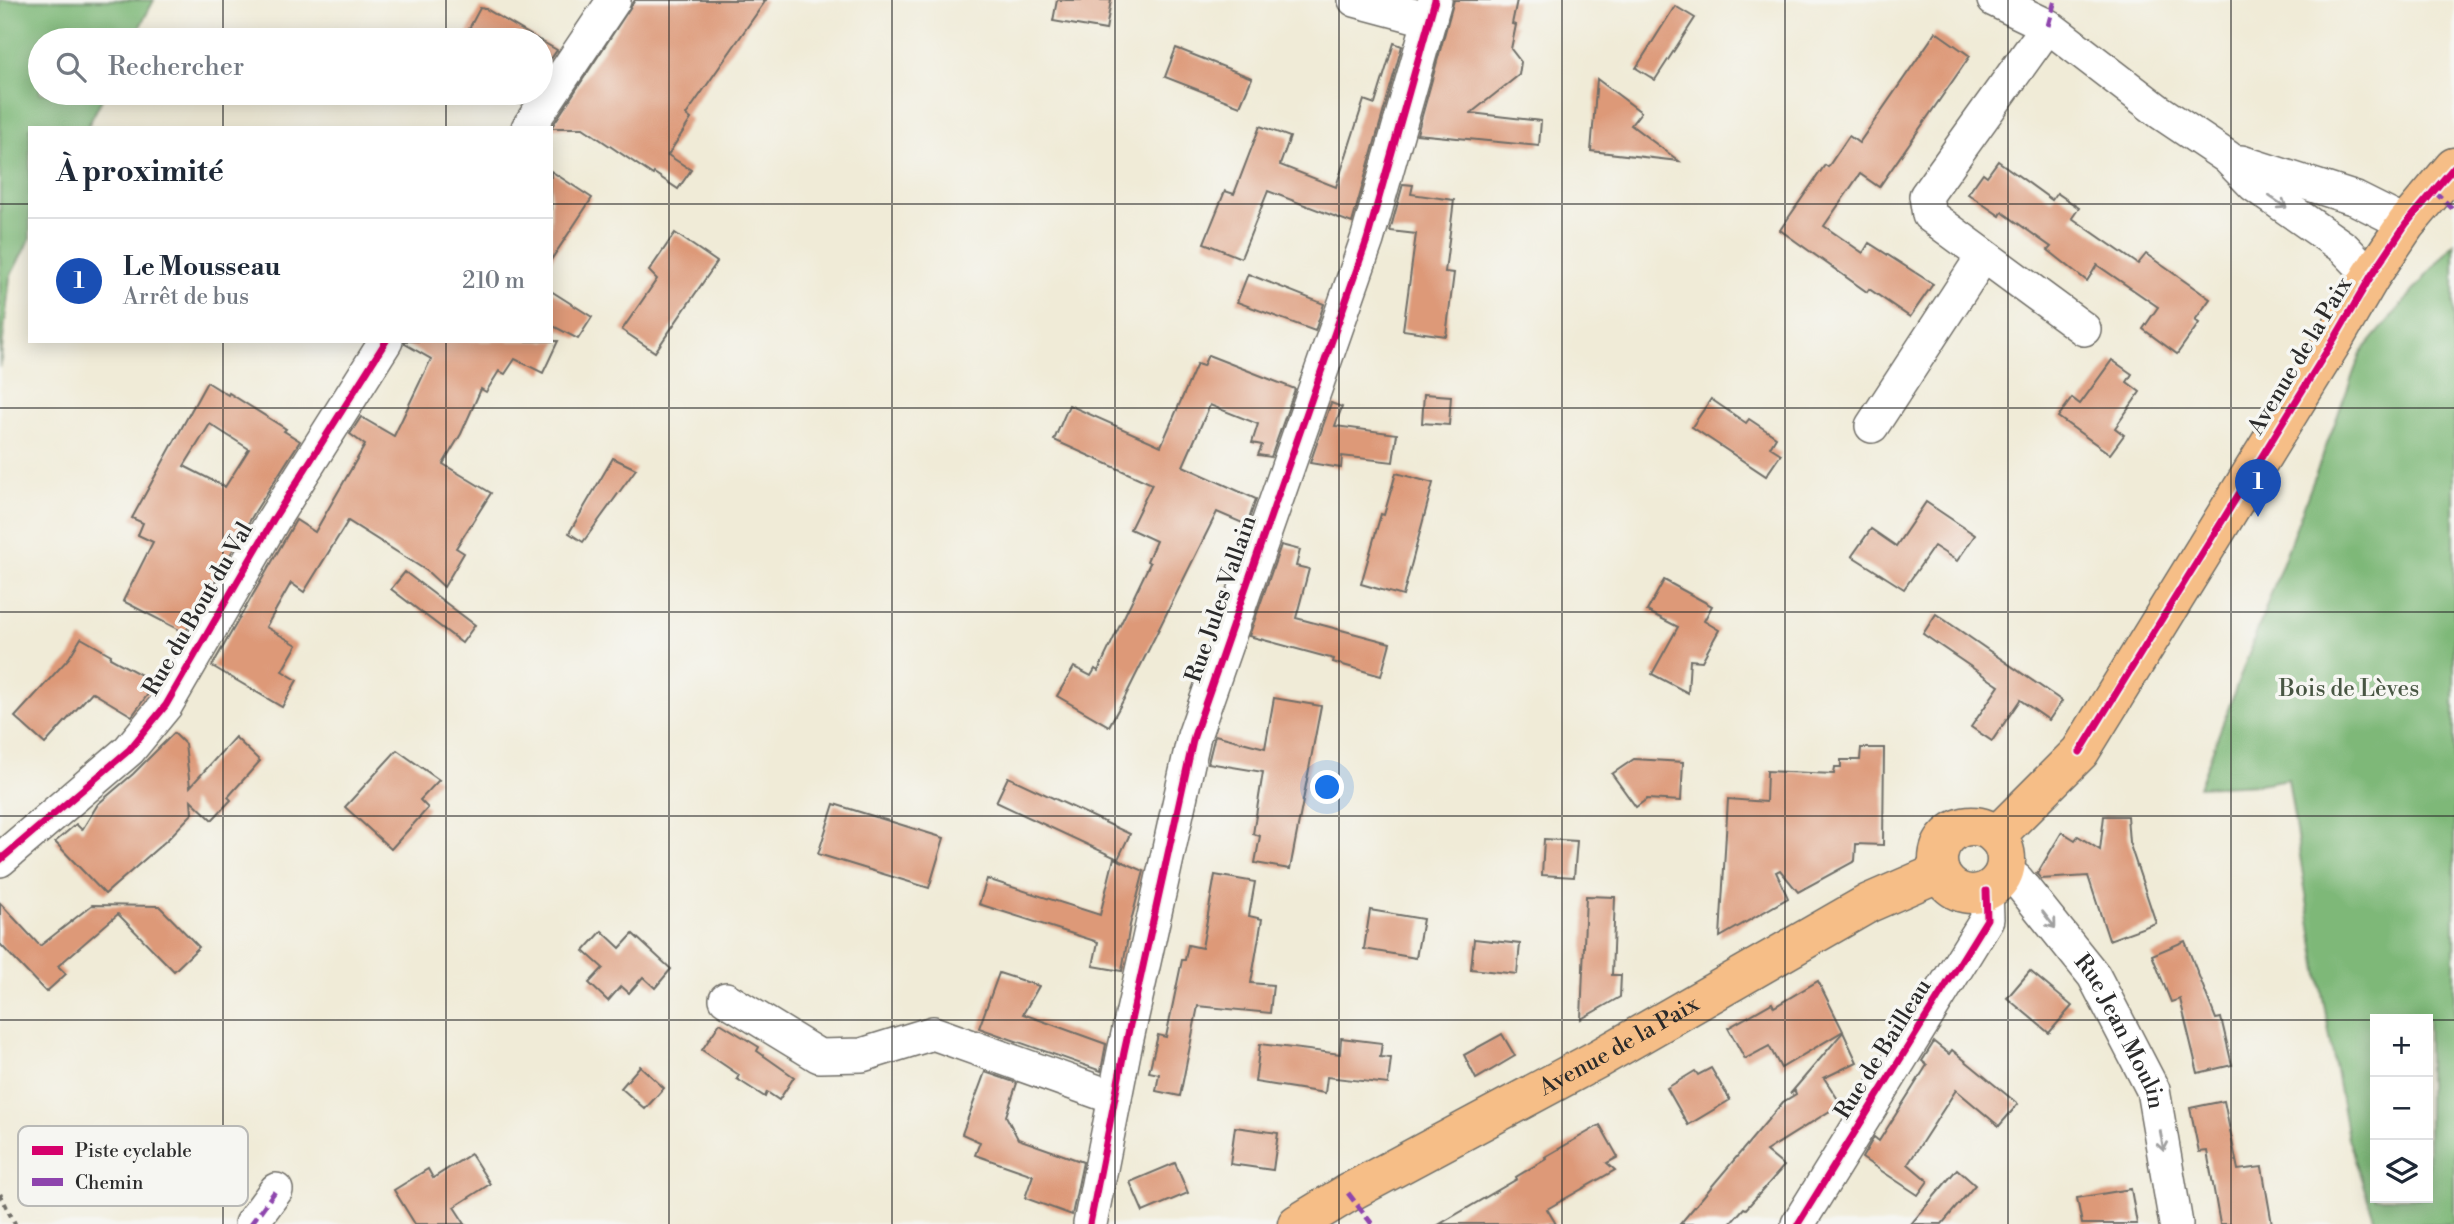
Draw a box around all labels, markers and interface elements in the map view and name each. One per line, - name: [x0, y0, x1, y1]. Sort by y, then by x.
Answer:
- search box: [28, 28, 553, 105]
- icon: search: [52, 48, 90, 86]
- text: Rechercher: [108, 51, 244, 83]
- text: À proximité: [56, 153, 224, 191]
- one-way arrow: [2268, 195, 2288, 209]
- text: Le Mousseau: [123, 251, 280, 283]
- text: 1: [73, 267, 85, 295]
- text: 210 m: [462, 267, 525, 295]
- street label: Avenue de la Paix: [2242, 272, 2358, 441]
- text: Arrêt de bus: [123, 283, 249, 311]
- pin: 1: [2235, 459, 2281, 517]
- street label: Rue Jules Vallain: [1179, 512, 1263, 686]
- street label: Rue du Bout du Val: [137, 517, 259, 701]
- park label: Bois de Lèves: [2278, 675, 2419, 703]
- your location: [1310, 770, 1344, 804]
- one-way arrow: [2042, 910, 2057, 929]
- street label: Rue Jean Moulin: [2068, 948, 2170, 1111]
- street label: Rue de Bailleau: [1829, 974, 1937, 1124]
- street label: Avenue de la Paix: [1533, 990, 1704, 1102]
- map controls: [2370, 1014, 2433, 1203]
- button: +: [2370, 1014, 2433, 1077]
- button: −: [2370, 1077, 2433, 1140]
- legend: [18, 1126, 248, 1206]
- one-way arrow: [2156, 1129, 2169, 1152]
- text: Piste cyclable: [75, 1139, 192, 1163]
- button: layers: [2370, 1140, 2433, 1203]
- text: Chemin: [75, 1171, 143, 1195]

